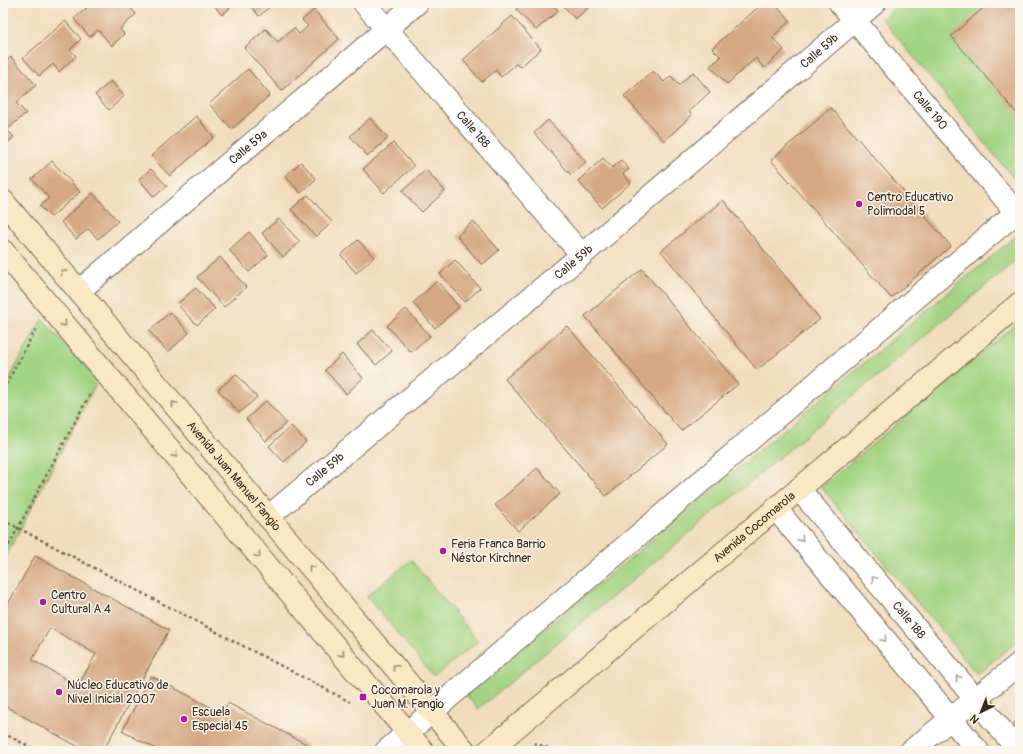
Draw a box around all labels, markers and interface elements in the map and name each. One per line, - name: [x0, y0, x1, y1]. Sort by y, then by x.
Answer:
- street label: Calle 59b: [797, 30, 842, 72]
- street label: Calle 190: [909, 88, 951, 133]
- street label: Calle 188: [453, 108, 493, 151]
- street label: Calle 59a: [226, 126, 270, 167]
- place label: Centro Educativo Polimodal 5: [867, 190, 954, 219]
- marker: Centro Educativo Polimodal 5: [854, 199, 864, 209]
- street label: Calle 59b: [551, 241, 596, 282]
- one-way arrow: [61, 270, 68, 277]
- one-way arrow: [60, 319, 67, 326]
- one-way arrow: [171, 401, 178, 409]
- street label: Avenida Juan Manuel Fangio: [183, 418, 285, 534]
- street label: Calle 59b: [302, 449, 347, 490]
- one-way arrow: [170, 451, 177, 458]
- street label: Avenida Cocomarola: [710, 488, 799, 566]
- one-way arrow: [796, 534, 803, 541]
- place label: Feria Franca Barrio Néstor Kirchner: [451, 537, 546, 566]
- marker: Feria Franca Barrio Néstor Kirchner: [438, 546, 448, 556]
- one-way arrow: [254, 550, 261, 558]
- one-way arrow: [309, 565, 316, 573]
- one-way arrow: [872, 576, 879, 583]
- place label: Centro Cultural A 4: [51, 588, 111, 617]
- marker: Centro Cultural A 4: [38, 597, 48, 607]
- street label: Calle 188: [889, 598, 929, 642]
- one-way arrow: [879, 634, 886, 641]
- one-way arrow: [337, 650, 344, 657]
- one-way arrow: [392, 665, 399, 672]
- one-way arrow: [955, 675, 962, 683]
- place label: Núcleo Educativo de Nivel Inicial 2007: [67, 678, 168, 707]
- place label: Cocomarola y Juan M. Fangio: [371, 683, 445, 712]
- marker: Núcleo Educativo de Nivel Inicial 2007: [54, 687, 64, 697]
- marker: Cocomarola y Juan M. Fangio: [358, 692, 368, 702]
- north arrow: [961, 692, 1001, 732]
- place label: Escuela Especial 45: [192, 705, 248, 734]
- text: N: [967, 711, 982, 726]
- marker: Escuela Especial 45: [179, 714, 189, 724]

